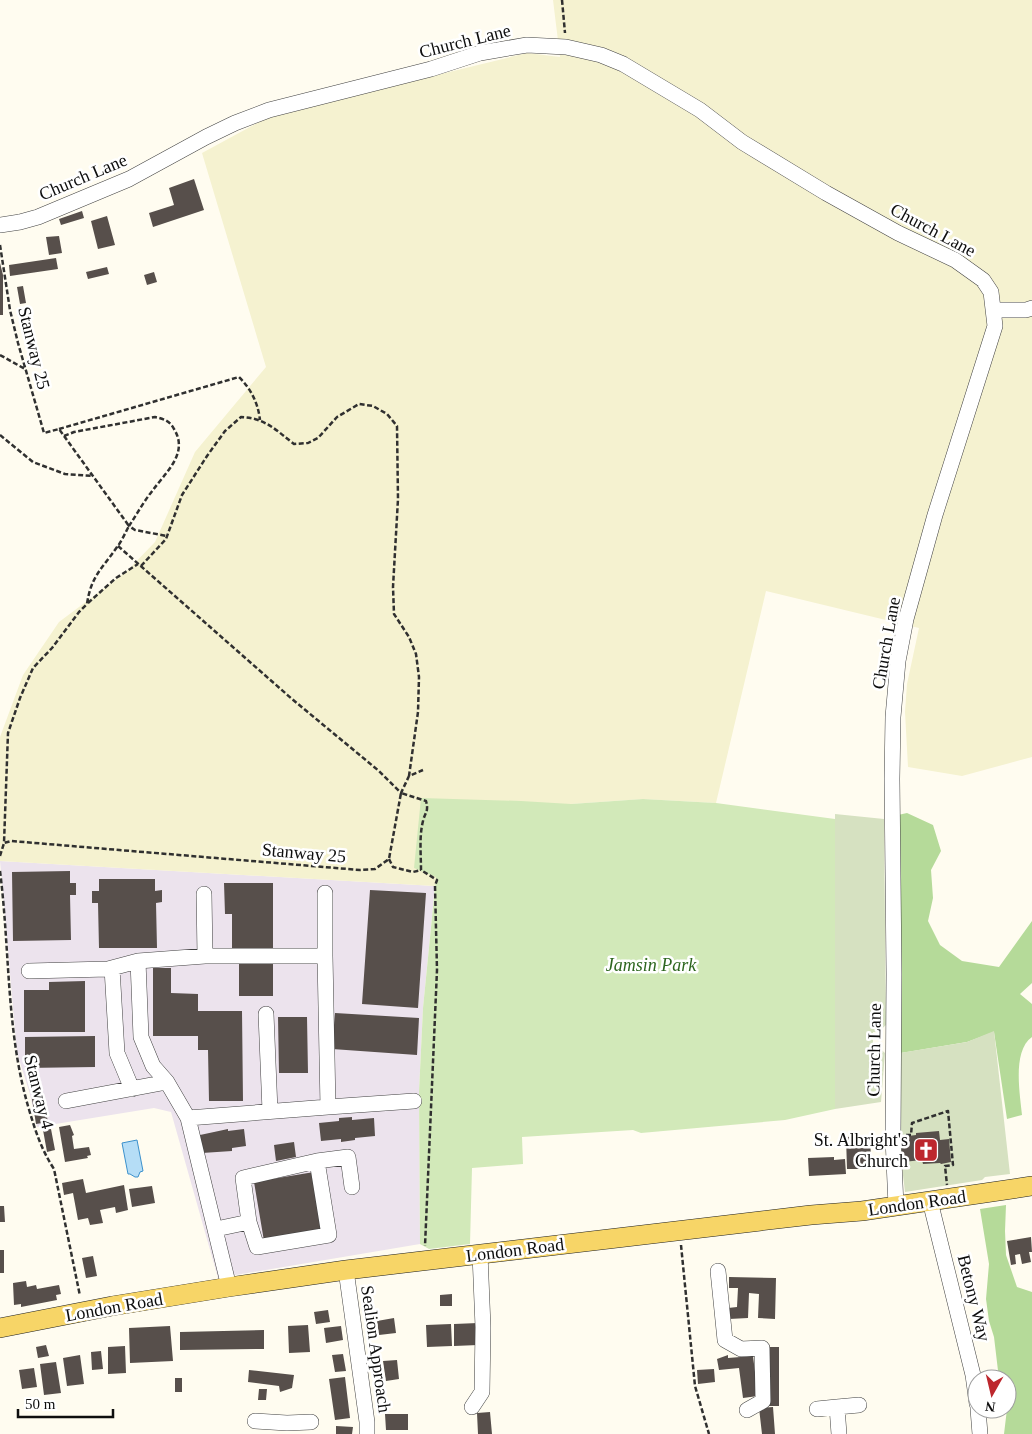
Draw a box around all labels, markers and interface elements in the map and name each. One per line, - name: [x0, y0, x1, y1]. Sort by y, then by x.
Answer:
- street label: Church Lane: [417, 20, 513, 62]
- street label: Church Lane: [36, 150, 130, 204]
- street label: Church Lane: [887, 199, 979, 261]
- street label: Stanway 25: [14, 305, 54, 391]
- street label: Church Lane: [868, 595, 904, 691]
- street label: Stanway 25: [261, 839, 347, 867]
- park label: Jamsin Park: [606, 955, 697, 975]
- street label: Church Lane: [863, 1003, 885, 1097]
- street label: Stanway 4: [20, 1053, 58, 1131]
- place label: St. Albright's Church: [814, 1130, 908, 1171]
- church icon: St. Albright's Church: [913, 1137, 939, 1163]
- street label: London Road: [867, 1186, 967, 1220]
- street label: London Road: [465, 1234, 565, 1266]
- street label: Betony Way: [954, 1253, 994, 1343]
- street label: Sealion Approach: [357, 1284, 395, 1414]
- street label: London Road: [64, 1289, 164, 1325]
- north arrow: [967, 1369, 1017, 1419]
- scale bar: [18, 1386, 112, 1418]
- text: 50 m: [25, 1396, 56, 1412]
- text: N: [984, 1398, 996, 1415]

